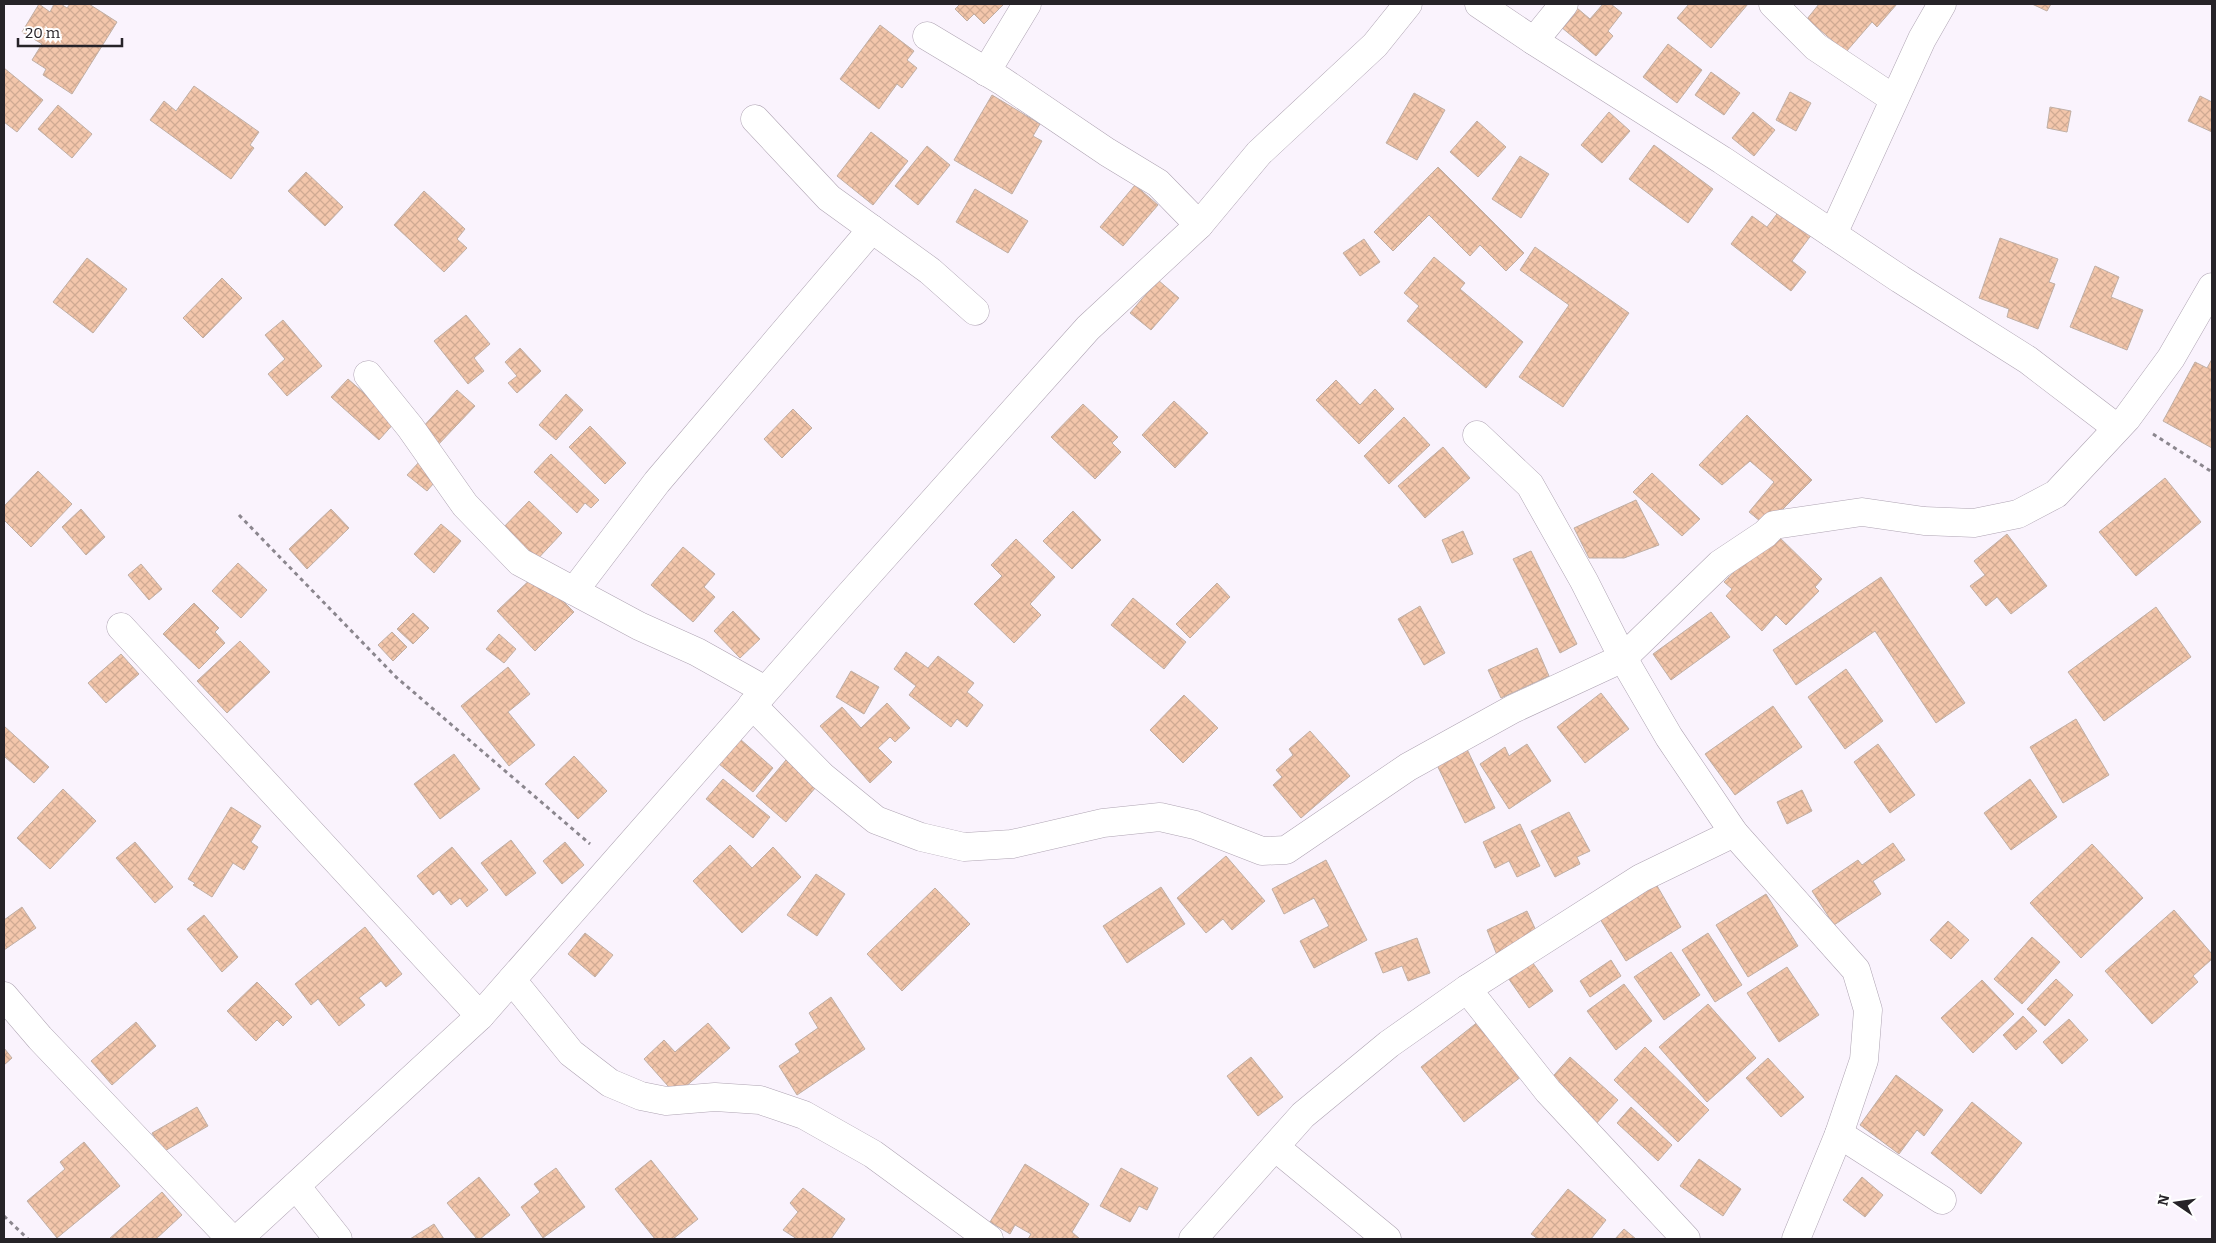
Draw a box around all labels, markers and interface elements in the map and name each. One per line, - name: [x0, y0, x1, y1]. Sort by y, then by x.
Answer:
- scale bar: [18, 15, 121, 47]
- text: 20 m: [25, 24, 61, 42]
- north arrow: [2151, 1178, 2201, 1228]
- text: N: [2154, 1193, 2173, 1207]

